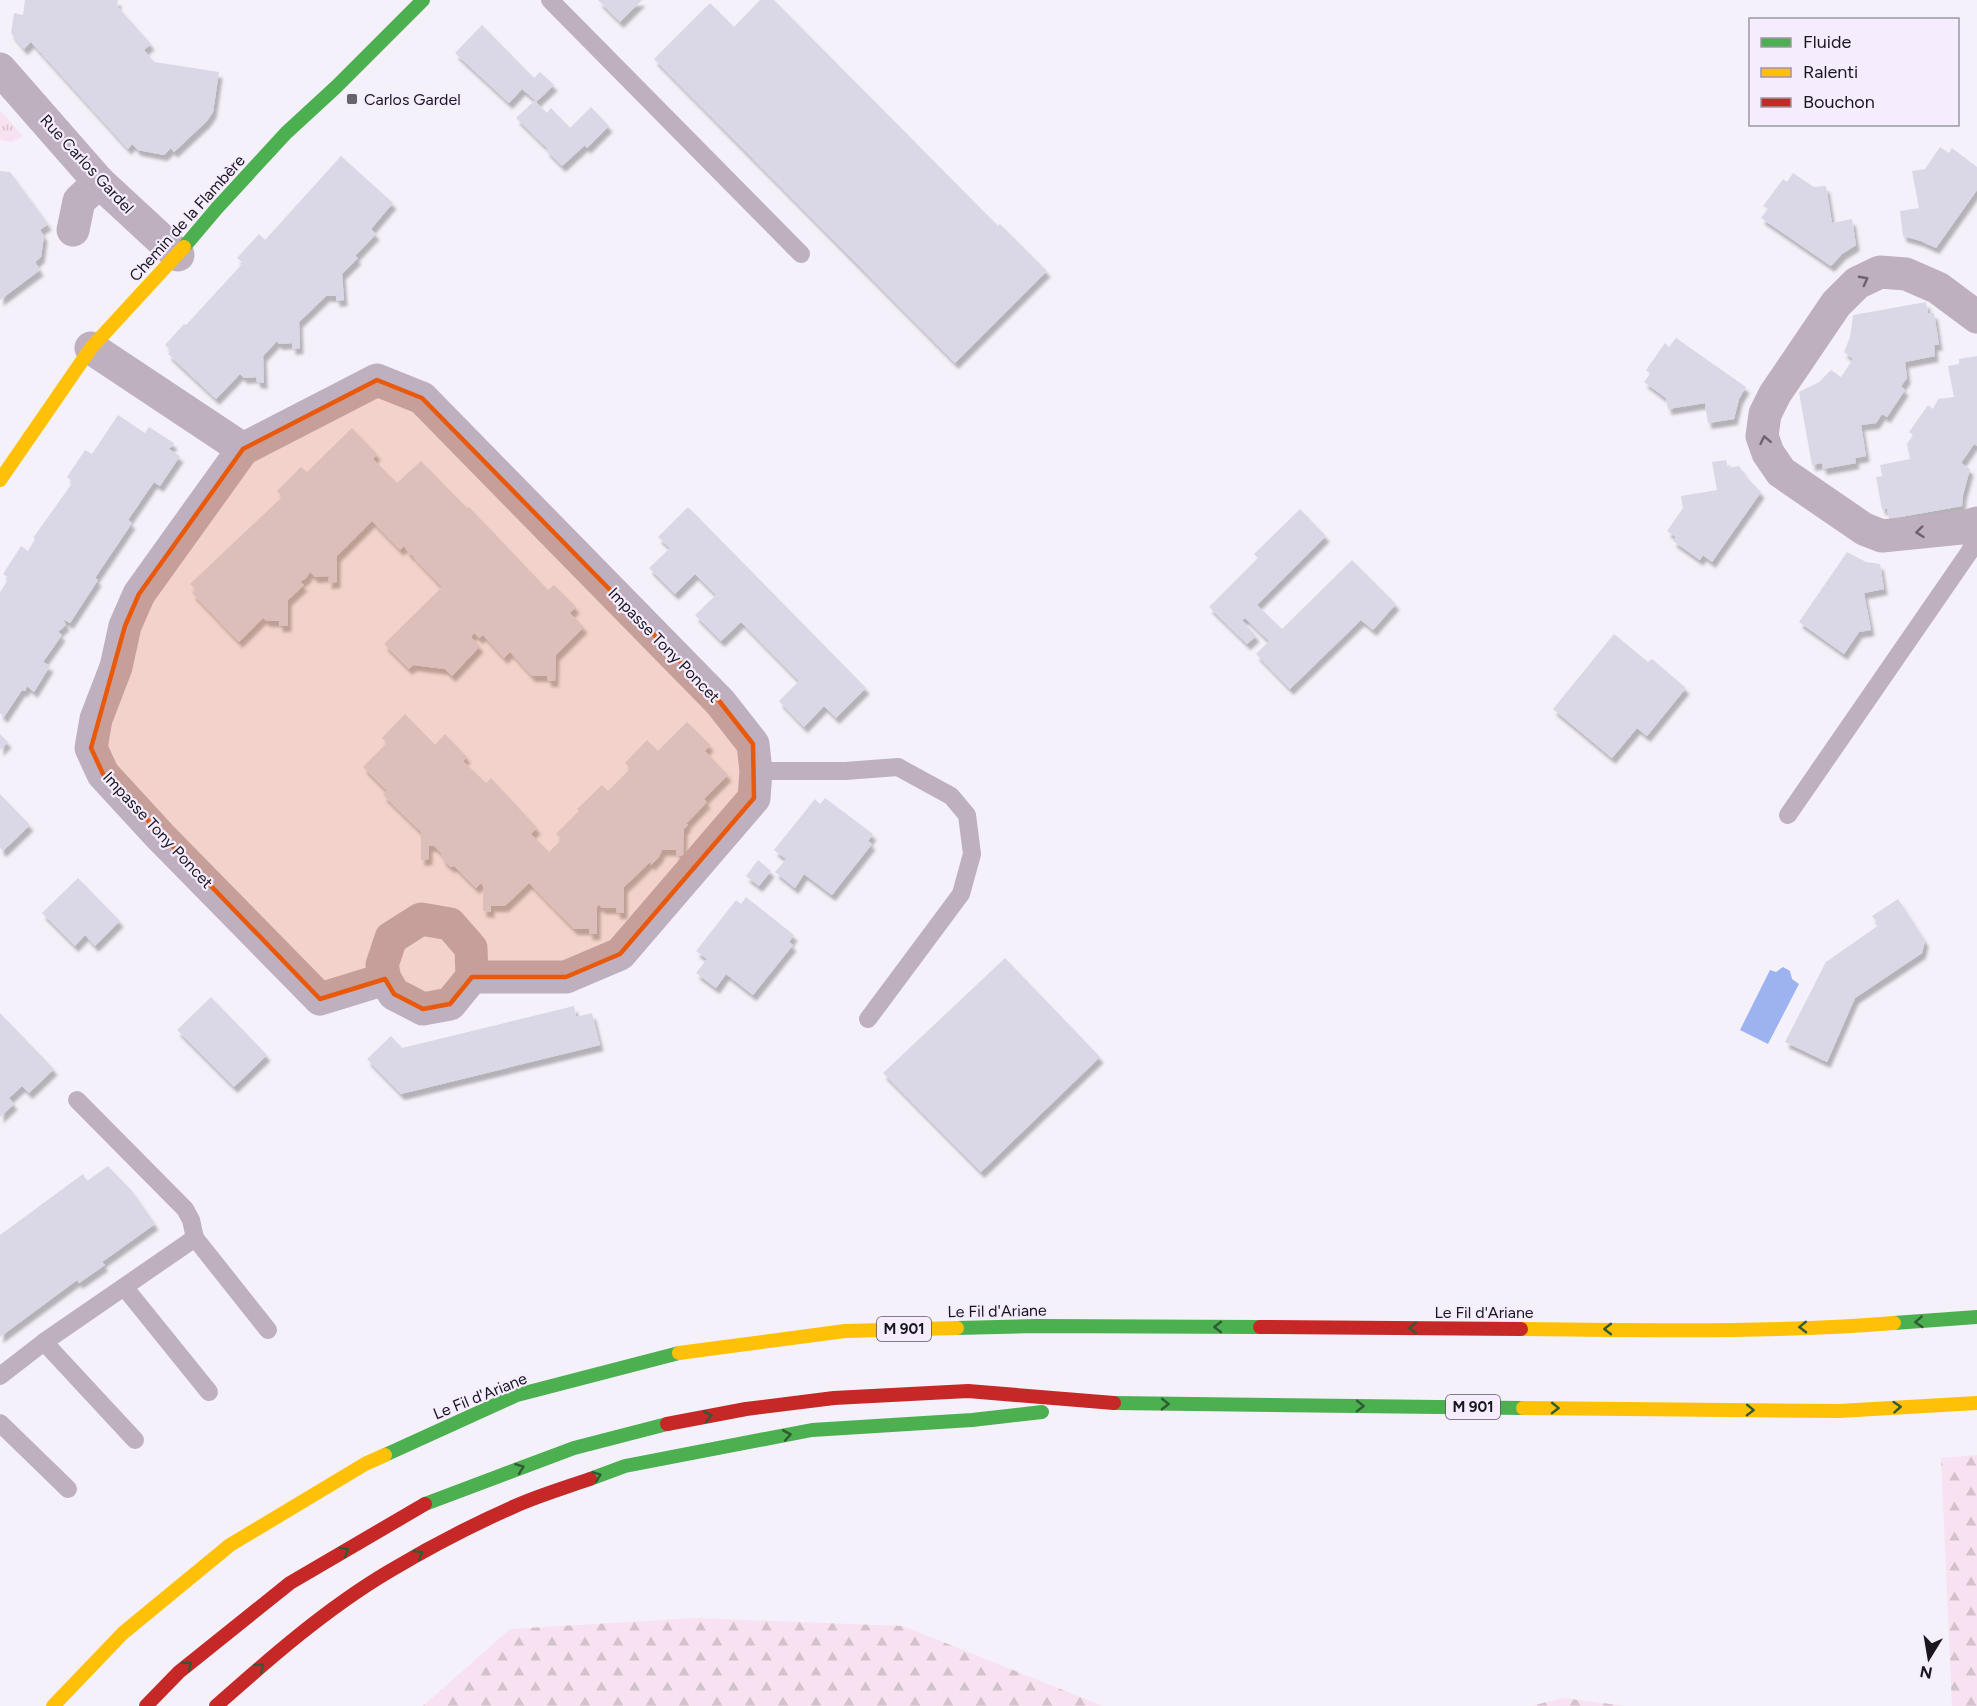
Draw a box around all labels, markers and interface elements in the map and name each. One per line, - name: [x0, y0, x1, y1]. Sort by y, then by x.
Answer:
- legend: [1749, 18, 1959, 126]
- text: Fluide: [1803, 31, 1852, 53]
- text: Ralenti: [1803, 61, 1858, 83]
- place label: Carlos Gardel: [364, 90, 461, 109]
- text: Bouchon: [1803, 91, 1875, 113]
- marker: Carlos Gardel: [345, 92, 359, 106]
- street label: Rue Carlos Gardel: [36, 111, 138, 217]
- street label: Chemin de la Flambère: [125, 151, 249, 285]
- one-way arrow: [1858, 276, 1868, 287]
- one-way arrow: [1759, 435, 1772, 445]
- one-way arrow: [1915, 525, 1924, 538]
- street label: Impasse Tony Poncet: [604, 584, 724, 706]
- street label: Impasse Tony Poncet: [99, 768, 217, 892]
- street label: Le Fil d'Ariane: [947, 1301, 1047, 1321]
- street label: Le Fil d'Ariane: [1434, 1303, 1534, 1322]
- one-way arrow: [1915, 1315, 1924, 1328]
- road number: M 901: [877, 1317, 931, 1341]
- one-way arrow: [1213, 1321, 1222, 1333]
- one-way arrow: [1798, 1321, 1807, 1333]
- one-way arrow: [1408, 1322, 1417, 1334]
- one-way arrow: [1603, 1323, 1612, 1335]
- street label: Le Fil d'Ariane: [430, 1369, 530, 1423]
- road number: M 901: [1446, 1395, 1500, 1419]
- one-way arrow: [1160, 1398, 1169, 1410]
- one-way arrow: [1355, 1400, 1364, 1412]
- one-way arrow: [1893, 1401, 1902, 1414]
- one-way arrow: [1550, 1402, 1559, 1414]
- one-way arrow: [1745, 1404, 1754, 1416]
- one-way arrow: [703, 1410, 713, 1423]
- one-way arrow: [782, 1429, 792, 1441]
- one-way arrow: [515, 1462, 525, 1475]
- one-way arrow: [591, 1471, 602, 1484]
- one-way arrow: [339, 1546, 349, 1558]
- one-way arrow: [412, 1550, 423, 1561]
- north arrow: [1899, 1628, 1959, 1688]
- one-way arrow: [181, 1662, 192, 1673]
- text: N: [1918, 1662, 1934, 1683]
- one-way arrow: [253, 1663, 264, 1674]

